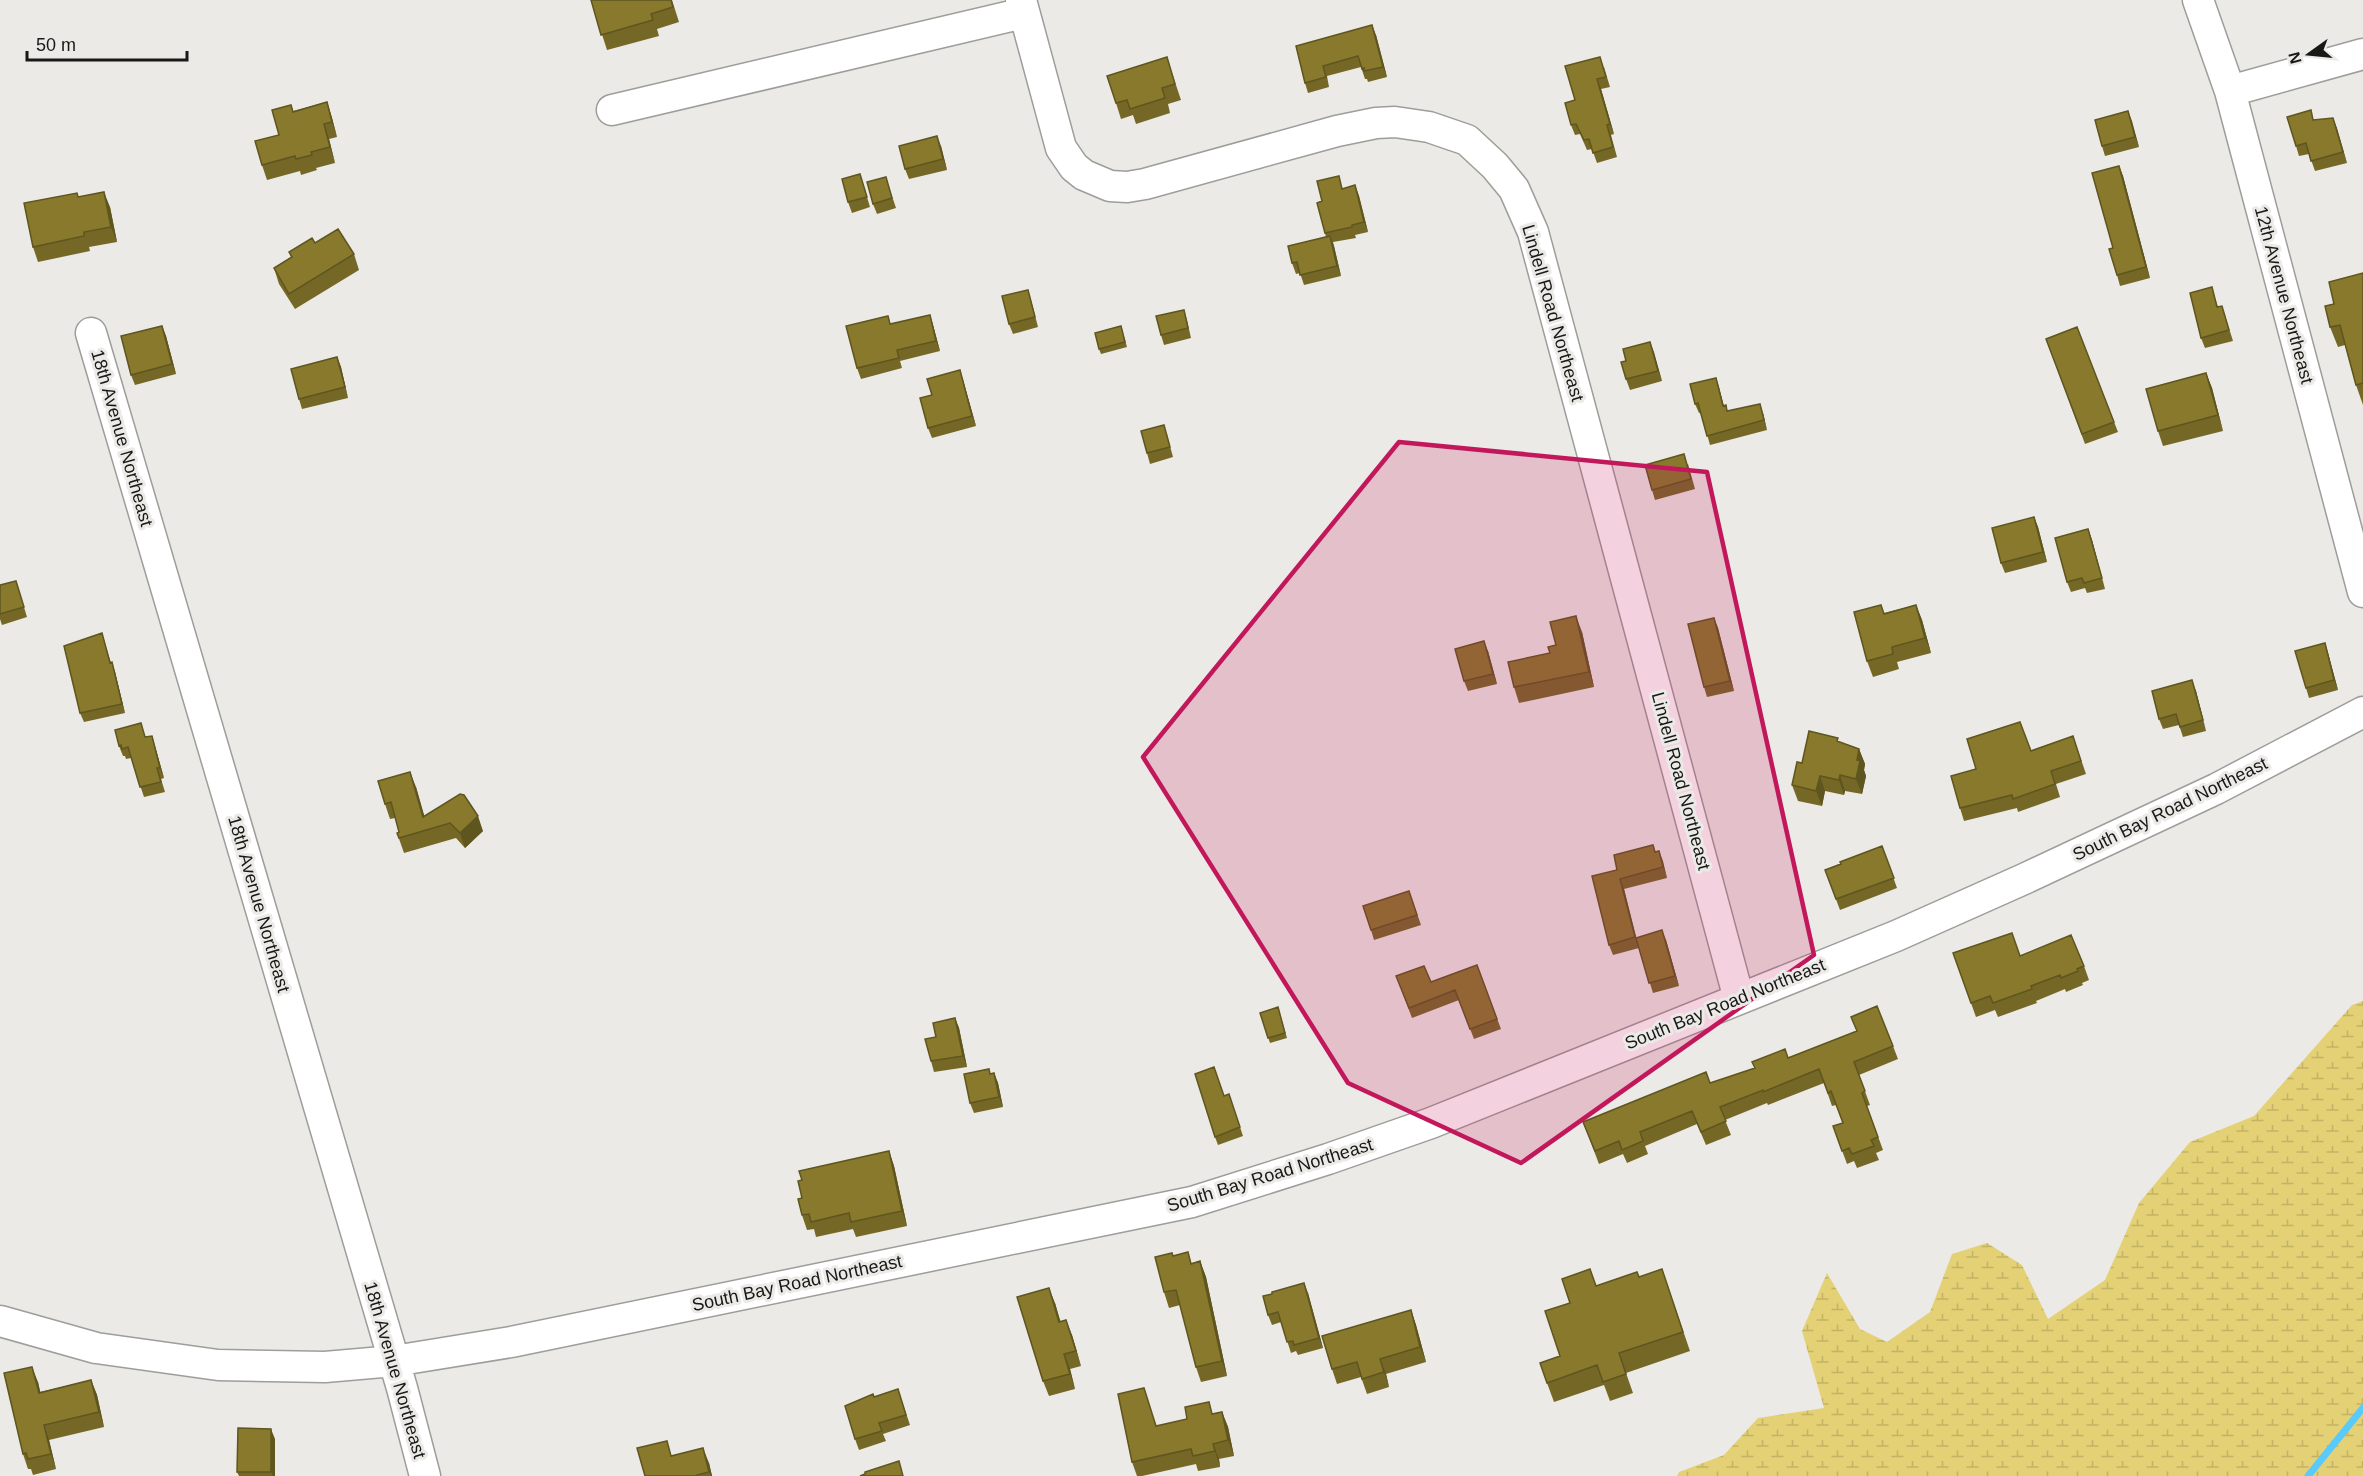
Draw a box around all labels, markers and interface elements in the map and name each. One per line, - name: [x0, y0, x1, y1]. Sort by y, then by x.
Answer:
- scale bar: [27, 24, 188, 62]
- north arrow: [2279, 24, 2339, 84]
- text: 50 m: [36, 35, 76, 55]
- text: N: [2285, 50, 2305, 66]
- street label: 12th Avenue Northeast: [2251, 204, 2317, 386]
- street label: Lindell Road Northeast: [1518, 222, 1588, 404]
- street label: 18th Avenue Northeast: [87, 347, 157, 529]
- street label: Lindell Road Northeast: [1648, 690, 1714, 872]
- street label: South Bay Road Northeast: [2069, 753, 2271, 865]
- street label: 18th Avenue Northeast: [224, 813, 294, 995]
- street label: South Bay Road Northeast: [1622, 955, 1828, 1053]
- street label: South Bay Road Northeast: [1165, 1134, 1375, 1216]
- street label: South Bay Road Northeast: [690, 1251, 904, 1315]
- street label: 18th Avenue Northeast: [360, 1279, 430, 1461]

